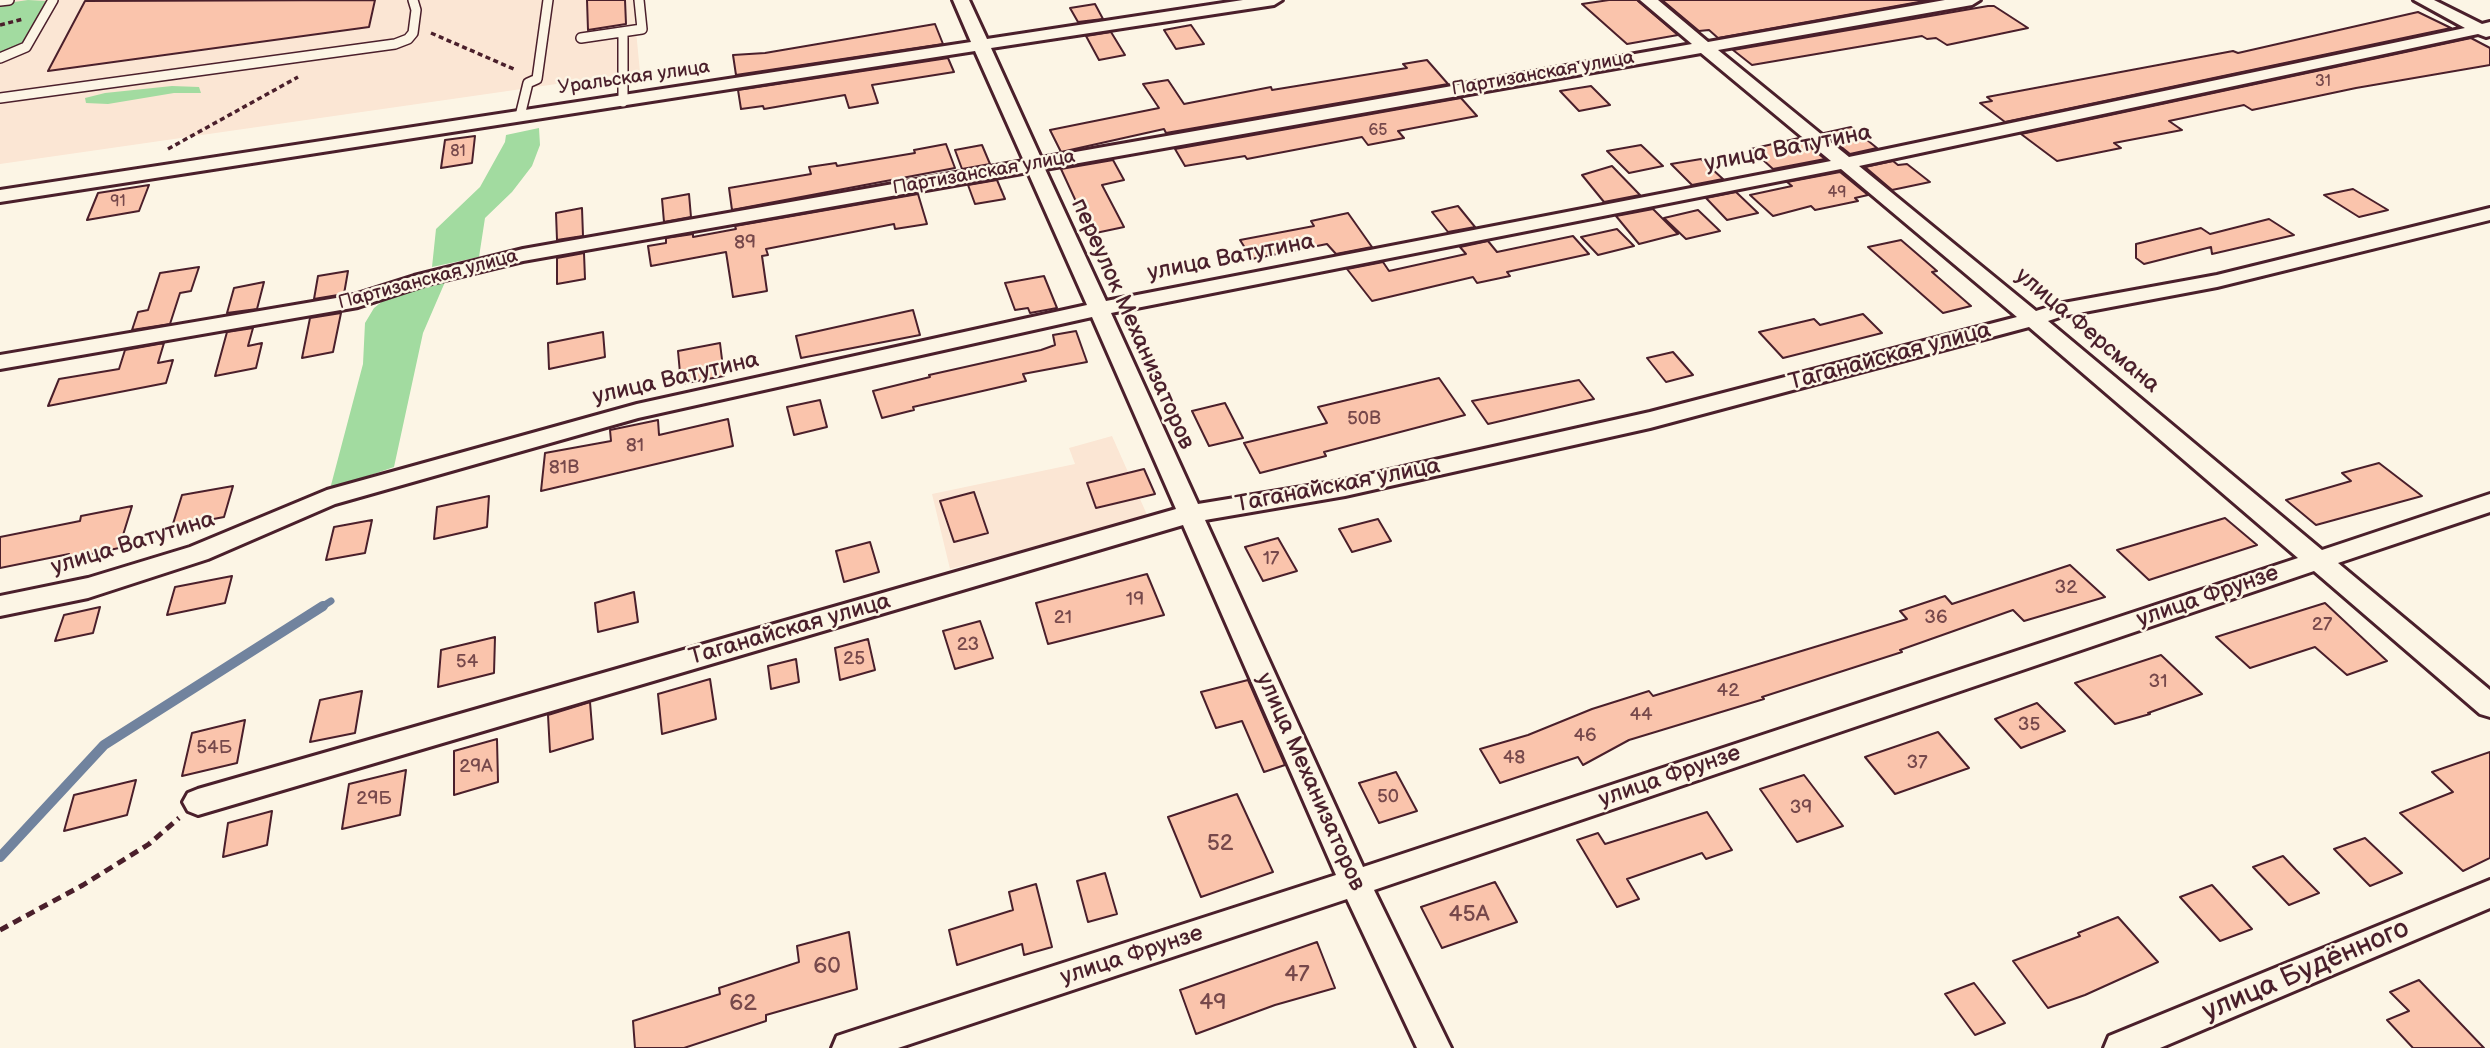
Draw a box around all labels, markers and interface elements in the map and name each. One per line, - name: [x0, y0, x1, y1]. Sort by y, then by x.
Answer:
- street label: Партизанская улица: [1450, 47, 1636, 101]
- street label: Уральская улица: [557, 56, 711, 100]
- house number: 31: [2315, 72, 2331, 92]
- street label: улица Ватутина: [1702, 119, 1874, 179]
- house number: 65: [1369, 121, 1387, 141]
- house number: 81: [450, 142, 466, 162]
- street label: Партизанская улица: [891, 146, 1077, 200]
- house number: 49: [1827, 183, 1847, 203]
- house number: 91: [110, 192, 126, 212]
- street label: переулок Механизаторов: [1064, 194, 1200, 454]
- street label: улица Ватутина: [1145, 228, 1317, 288]
- house number: 89: [734, 232, 756, 254]
- street label: Партизанская улица: [336, 245, 520, 315]
- street label: улица Ферсмана: [2009, 263, 2165, 399]
- street label: Таганайская улица: [1786, 317, 1994, 397]
- street label: улица Ватутина: [590, 346, 762, 412]
- house number: 50В: [1347, 408, 1381, 430]
- house number: 81: [626, 435, 644, 457]
- street label: Таганайская улица: [1233, 453, 1443, 519]
- house number: 81В: [549, 457, 579, 479]
- street label: улица Ватутина: [48, 506, 218, 582]
- house number: 17: [1263, 548, 1279, 570]
- street label: улица Фрунзе: [2133, 560, 2283, 634]
- house number: 32: [2055, 577, 2077, 599]
- street label: Таганайская улица: [686, 588, 894, 672]
- house number: 19: [1126, 589, 1144, 611]
- house number: 21: [1054, 607, 1072, 629]
- house number: 36: [1924, 607, 1948, 629]
- house number: 27: [2312, 614, 2332, 636]
- house number: 23: [957, 634, 979, 656]
- house number: 25: [843, 648, 865, 670]
- house number: 54: [456, 651, 478, 673]
- street label: улица Механизаторов: [1250, 669, 1370, 895]
- house number: 31: [2148, 671, 2168, 693]
- house number: 42: [1717, 680, 1739, 702]
- house number: 44: [1629, 704, 1653, 726]
- house number: 35: [2018, 714, 2040, 736]
- house number: 46: [1573, 725, 1597, 747]
- house number: 54Б: [196, 737, 232, 759]
- street label: улица Фрунзе: [1595, 740, 1745, 814]
- house number: 48: [1503, 747, 1525, 769]
- house number: 37: [1906, 752, 1928, 774]
- house number: 29А: [459, 756, 493, 778]
- house number: 50: [1377, 786, 1399, 808]
- house number: 29Б: [356, 788, 392, 810]
- house number: 39: [1790, 797, 1812, 819]
- house number: 52: [1207, 830, 1233, 858]
- house number: 45А: [1448, 901, 1490, 929]
- street label: улица Будённого: [2198, 912, 2414, 1030]
- street label: улица Фрунзе: [1057, 920, 1207, 992]
- house number: 60: [813, 953, 841, 981]
- house number: 47: [1284, 961, 1310, 989]
- house number: 49: [1199, 989, 1227, 1017]
- house number: 62: [729, 990, 757, 1018]

